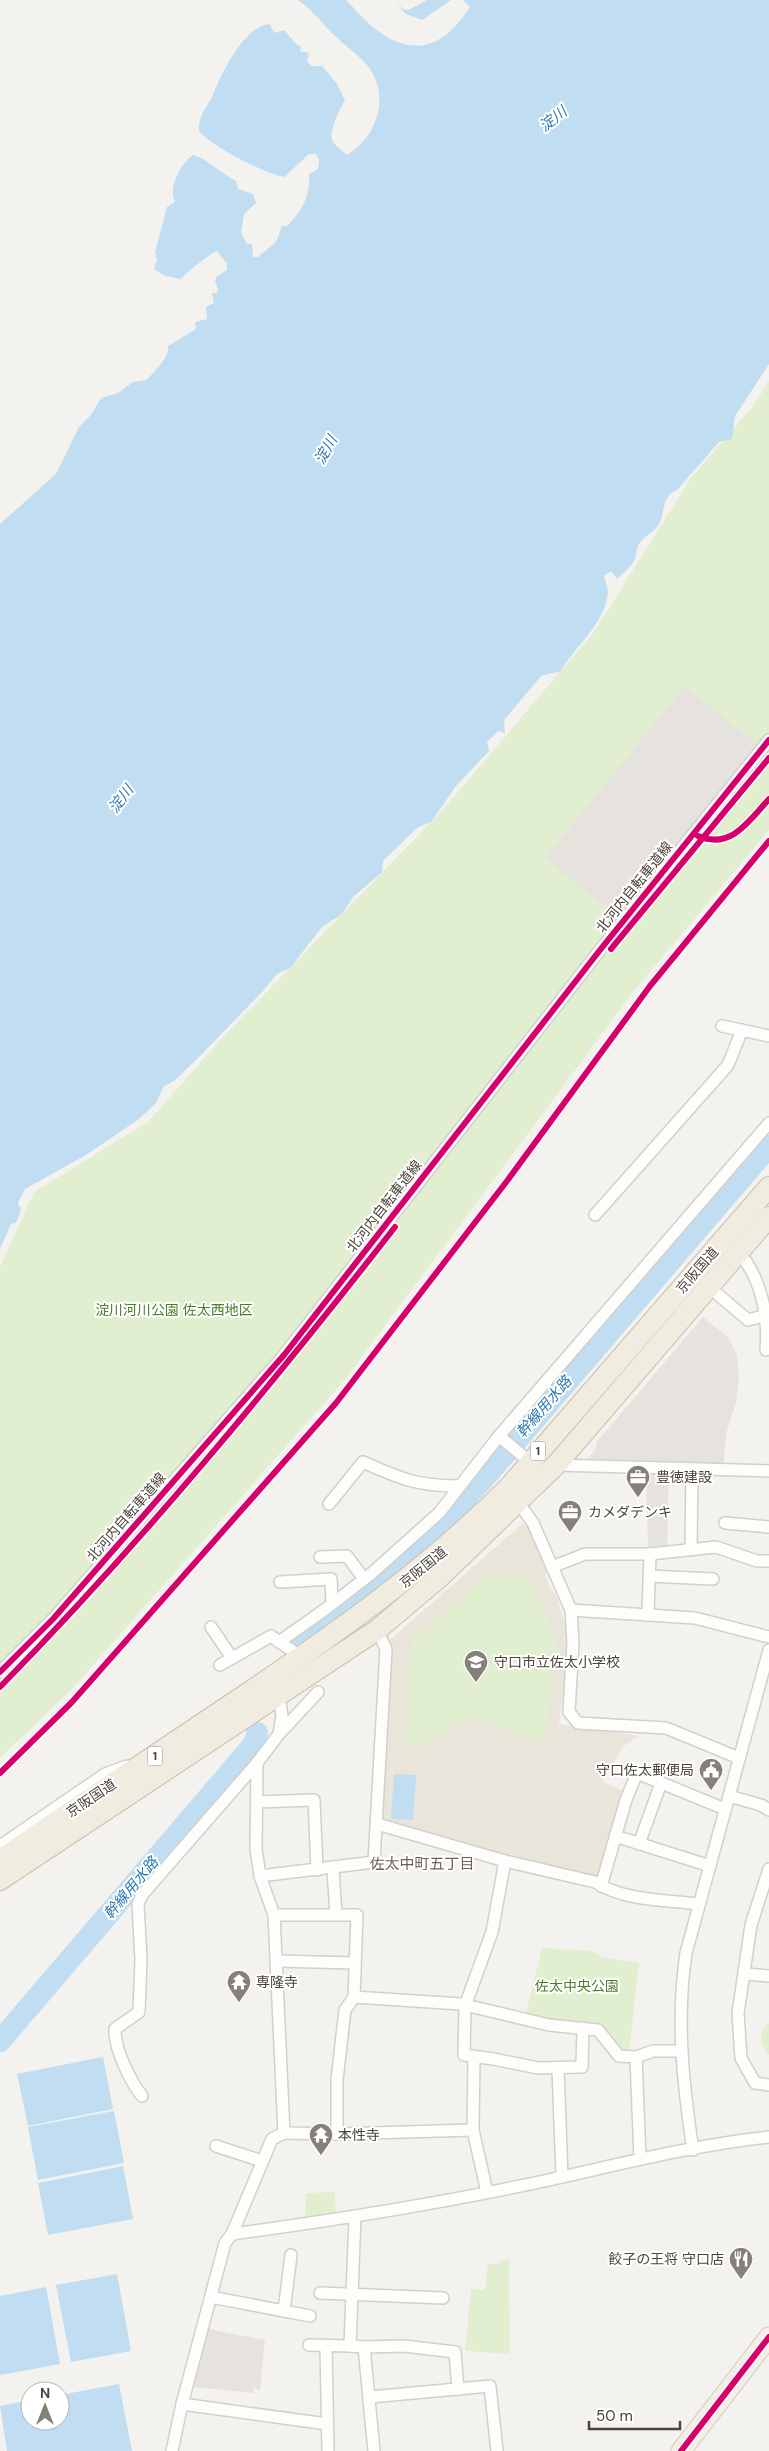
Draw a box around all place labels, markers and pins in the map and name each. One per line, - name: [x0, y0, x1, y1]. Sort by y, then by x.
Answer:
- office icon: 豊徳建設: [625, 1464, 651, 1498]
- place label: 豊徳建設: [656, 1468, 712, 1486]
- office icon: カメダデンキ: [557, 1499, 583, 1533]
- place label: カメダデンキ: [588, 1503, 672, 1521]
- school or university icon: 守口市立佐太小学校: [463, 1649, 489, 1683]
- place label: 守口市立佐太小学校: [494, 1653, 620, 1671]
- public building icon: 守口佐太郵便局: [698, 1757, 724, 1791]
- place label: 守口佐太郵便局: [596, 1761, 694, 1779]
- temple icon: 専隆寺: [226, 1969, 252, 2003]
- place label: 専隆寺: [256, 1973, 298, 1991]
- temple icon: 本性寺: [308, 2122, 334, 2156]
- place label: 本性寺: [338, 2126, 380, 2144]
- restaurant icon: 餃子の王将 守口店: [728, 2246, 754, 2280]
- place label: 餃子の王将 守口店: [608, 2250, 724, 2268]

